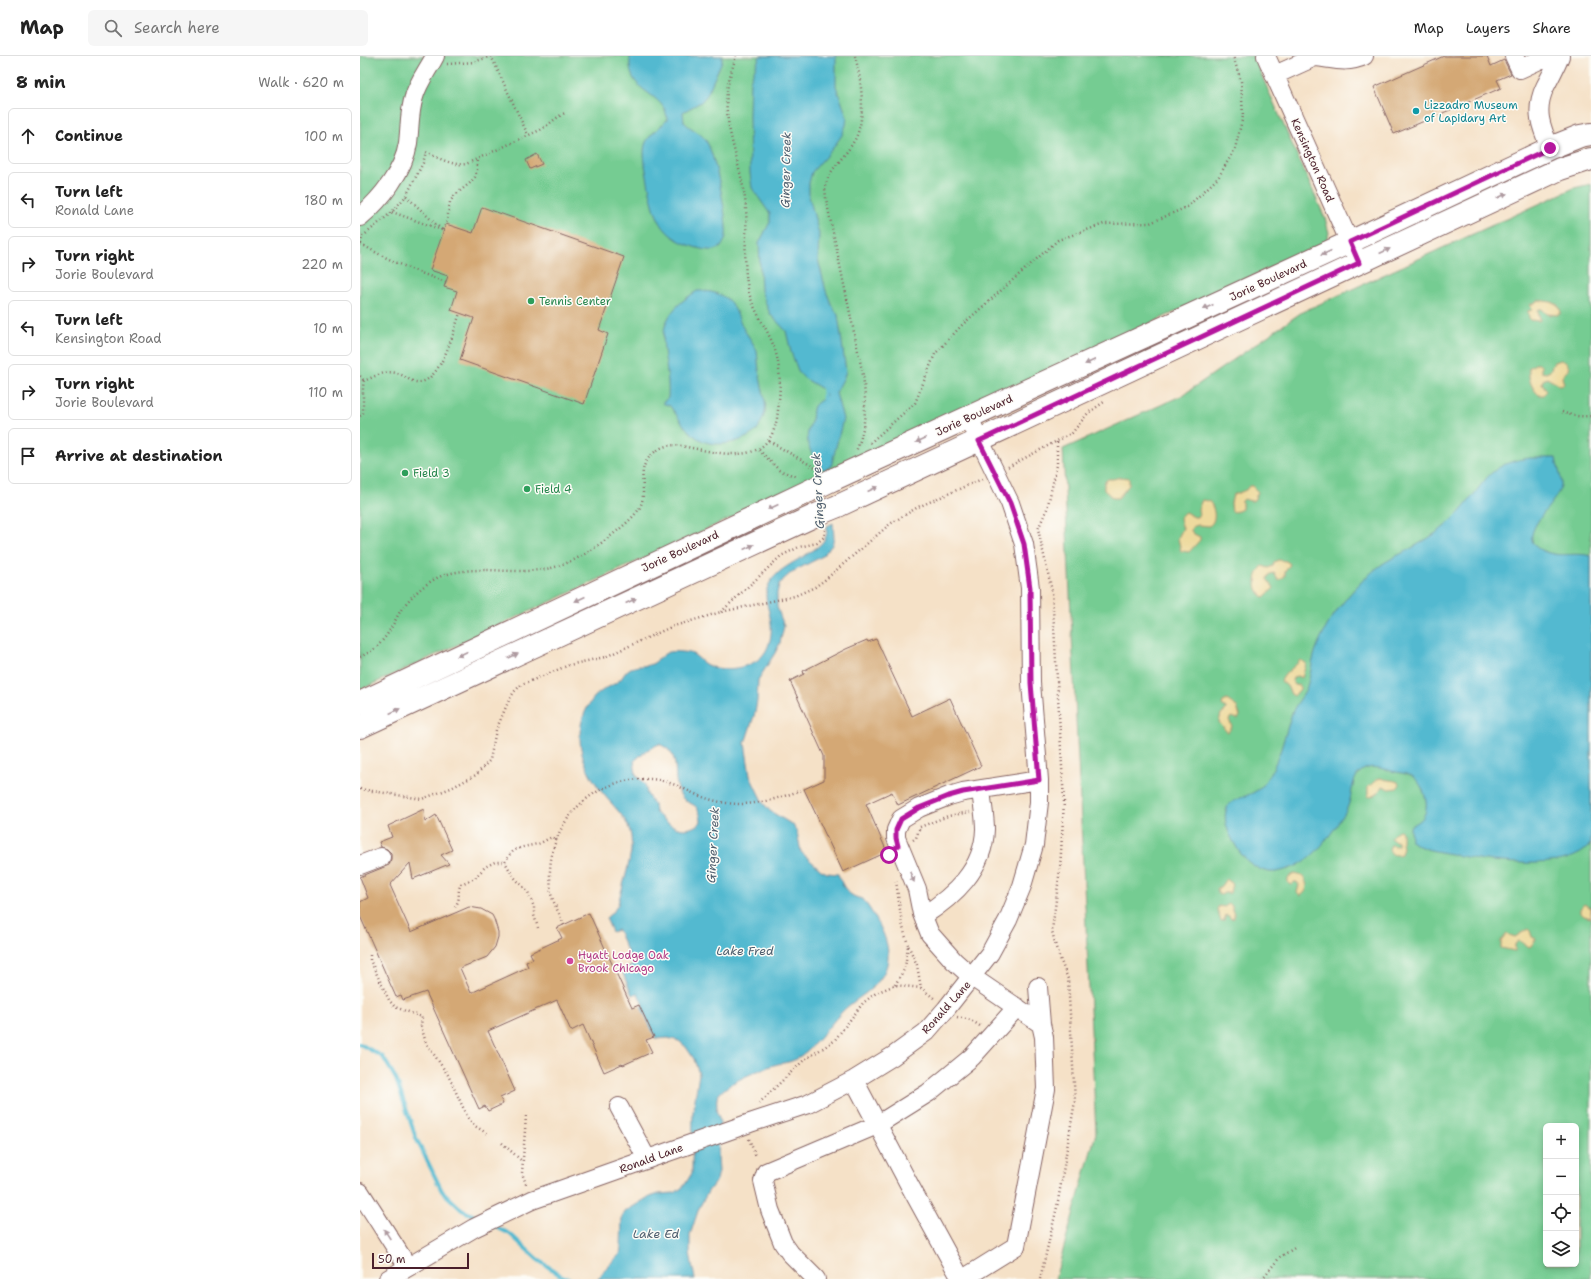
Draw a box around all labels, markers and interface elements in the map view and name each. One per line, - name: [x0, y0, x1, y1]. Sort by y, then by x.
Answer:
- search box: [88, 10, 368, 46]
- text: Map: [20, 15, 64, 40]
- icon: search: [102, 17, 124, 39]
- text: Search here: [134, 18, 220, 38]
- text: Map: [1414, 19, 1444, 37]
- text: Layers: [1466, 19, 1510, 37]
- text: Share: [1532, 19, 1571, 37]
- text: 8 min: [16, 71, 66, 93]
- text: Walk · 620 m: [258, 74, 344, 91]
- place label: Lizzadro Museum of Lapidary Art: [1424, 98, 1518, 126]
- marker: Lizzadro Museum of Lapidary Art: [1411, 106, 1421, 116]
- street label: Kensington Road: [1287, 116, 1338, 204]
- icon: ahead: [17, 125, 39, 147]
- text: Continue: [55, 126, 123, 146]
- text: 100 m: [304, 128, 343, 145]
- water label: Ginger Creek: [777, 132, 795, 208]
- route end: [1541, 139, 1559, 157]
- text: Turn left: [55, 182, 123, 202]
- icon: left: [17, 189, 39, 211]
- text: 180 m: [304, 192, 343, 209]
- one-way arrow: [1497, 193, 1508, 199]
- text: Ronald Lane: [55, 202, 134, 219]
- text: Turn right: [55, 246, 135, 266]
- one-way arrow: [1379, 248, 1390, 254]
- one-way arrow: [1320, 250, 1332, 256]
- icon: right: [17, 253, 39, 275]
- text: 220 m: [301, 256, 343, 273]
- street label: Jorie Boulevard: [1227, 256, 1309, 305]
- text: Jorie Boulevard: [55, 266, 154, 283]
- place label: Tennis Center: [539, 294, 611, 309]
- marker: Tennis Center: [526, 296, 536, 306]
- one-way arrow: [1202, 304, 1214, 311]
- text: Turn left: [55, 310, 123, 330]
- icon: left: [17, 317, 39, 339]
- text: 10 m: [313, 320, 343, 337]
- text: Kensington Road: [55, 330, 162, 347]
- one-way arrow: [1084, 359, 1095, 365]
- text: Turn right: [55, 374, 135, 394]
- icon: right: [17, 381, 39, 403]
- text: 110 m: [308, 384, 343, 401]
- street label: Jorie Boulevard: [933, 391, 1015, 440]
- text: Jorie Boulevard: [55, 394, 154, 411]
- one-way arrow: [914, 437, 926, 443]
- icon: arrive: [17, 445, 39, 467]
- text: Arrive at destination: [55, 446, 223, 466]
- water label: Ginger Creek: [808, 453, 828, 529]
- place label: Field 3: [413, 466, 450, 481]
- marker: Field 3: [400, 468, 410, 478]
- place label: Field 4: [535, 482, 572, 497]
- marker: Field 4: [522, 484, 532, 494]
- one-way arrow: [868, 486, 879, 492]
- one-way arrow: [768, 504, 779, 510]
- street label: Jorie Boulevard: [639, 527, 721, 576]
- one-way arrow: [743, 543, 755, 550]
- one-way arrow: [574, 596, 586, 602]
- one-way arrow: [625, 598, 637, 604]
- one-way arrow: [457, 651, 468, 657]
- one-way arrow: [508, 653, 519, 659]
- one-way arrow: [390, 708, 401, 714]
- water label: Ginger Creek: [703, 807, 723, 883]
- route start: [880, 846, 898, 864]
- one-way arrow: [909, 872, 915, 884]
- water label: Lake Fred: [716, 943, 774, 959]
- place label: Hyatt Lodge Oak Brook Chicago: [578, 948, 669, 976]
- marker: Hyatt Lodge Oak Brook Chicago: [565, 956, 575, 966]
- street label: Ronald Lane: [918, 977, 974, 1037]
- map controls: [1543, 1123, 1579, 1267]
- button: +: [1543, 1123, 1579, 1159]
- street label: Ronald Lane: [617, 1140, 685, 1177]
- button: −: [1543, 1159, 1579, 1195]
- button: locate: [1543, 1195, 1579, 1231]
- water label: Lake Ed: [633, 1226, 680, 1242]
- one-way arrow: [384, 1228, 391, 1240]
- button: layers: [1543, 1231, 1579, 1267]
- scale bar: [372, 1251, 469, 1270]
- text: 50 m: [378, 1252, 406, 1267]

